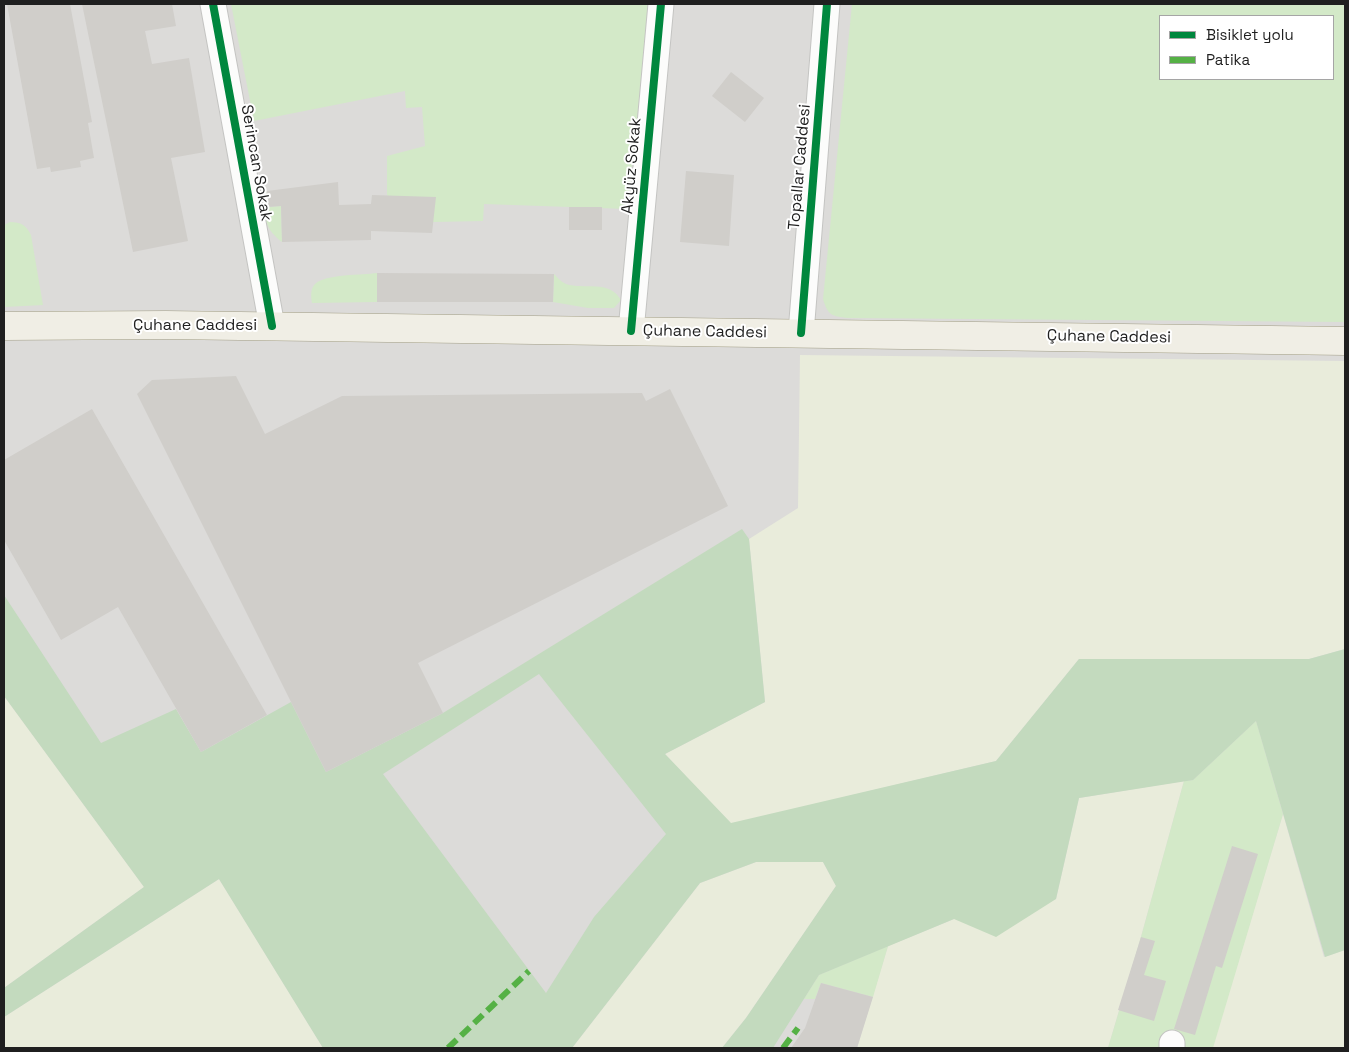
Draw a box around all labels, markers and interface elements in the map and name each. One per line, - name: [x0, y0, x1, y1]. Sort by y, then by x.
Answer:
- legend: [1159, 15, 1334, 80]
- text: Bisiklet yolu: [1206, 25, 1294, 44]
- text: Patika: [1206, 50, 1250, 69]
- street label: Serincan Sokak: [236, 103, 276, 223]
- street label: Topallar Caddesi: [785, 103, 815, 231]
- street label: Akyüz Sokak: [618, 117, 646, 215]
- street label: Çuhane Caddesi: [133, 316, 257, 336]
- street label: Çuhane Caddesi: [643, 321, 767, 343]
- street label: Çuhane Caddesi: [1047, 326, 1171, 348]

